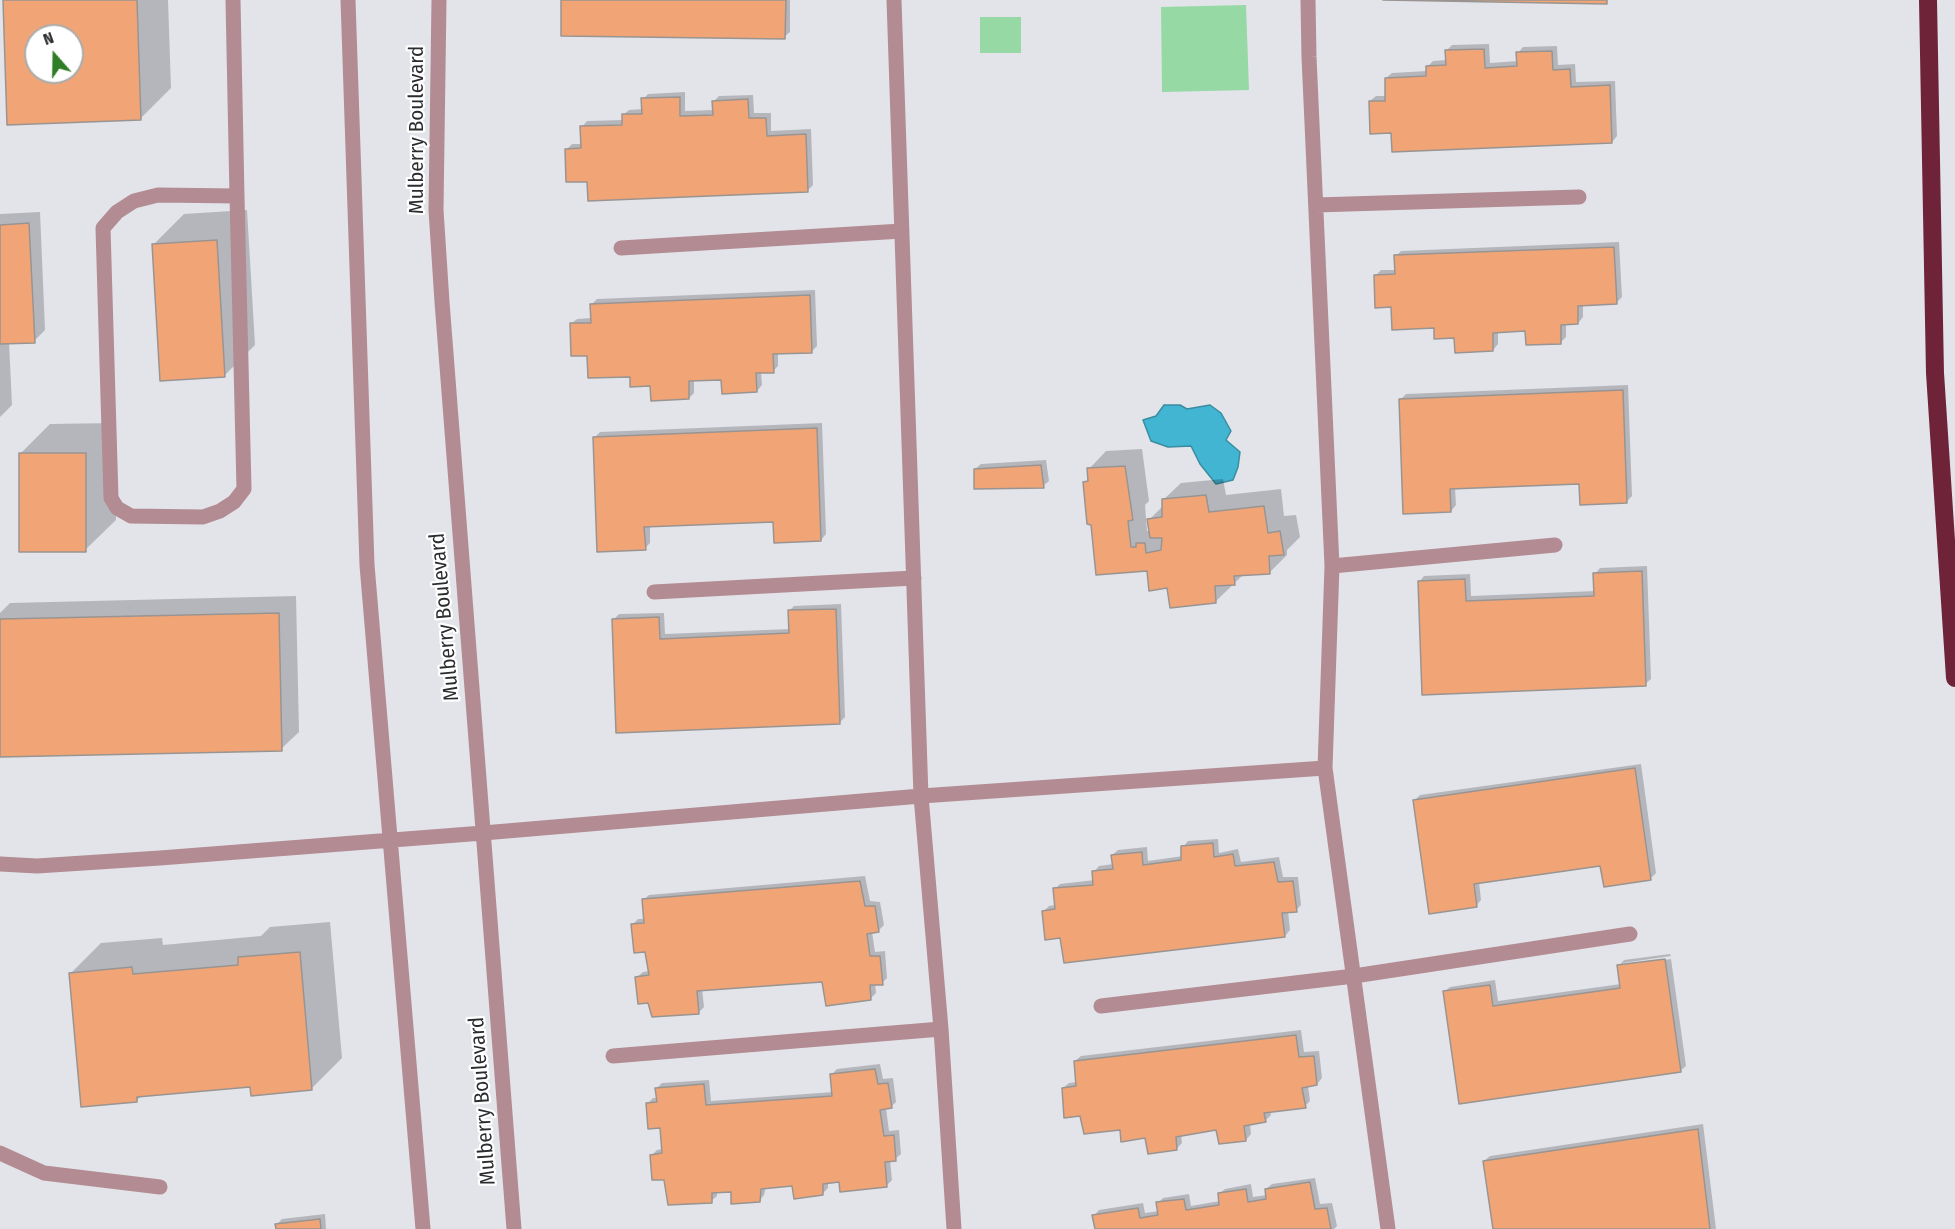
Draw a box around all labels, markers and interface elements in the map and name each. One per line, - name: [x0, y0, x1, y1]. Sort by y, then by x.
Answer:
- north arrow: [24, 24, 84, 84]
- text: N: [41, 28, 56, 49]
- street label: Mulberry Boulevard: [404, 46, 430, 214]
- street label: Mulberry Boulevard: [425, 532, 465, 702]
- street label: Mulberry Boulevard: [465, 1016, 501, 1186]

